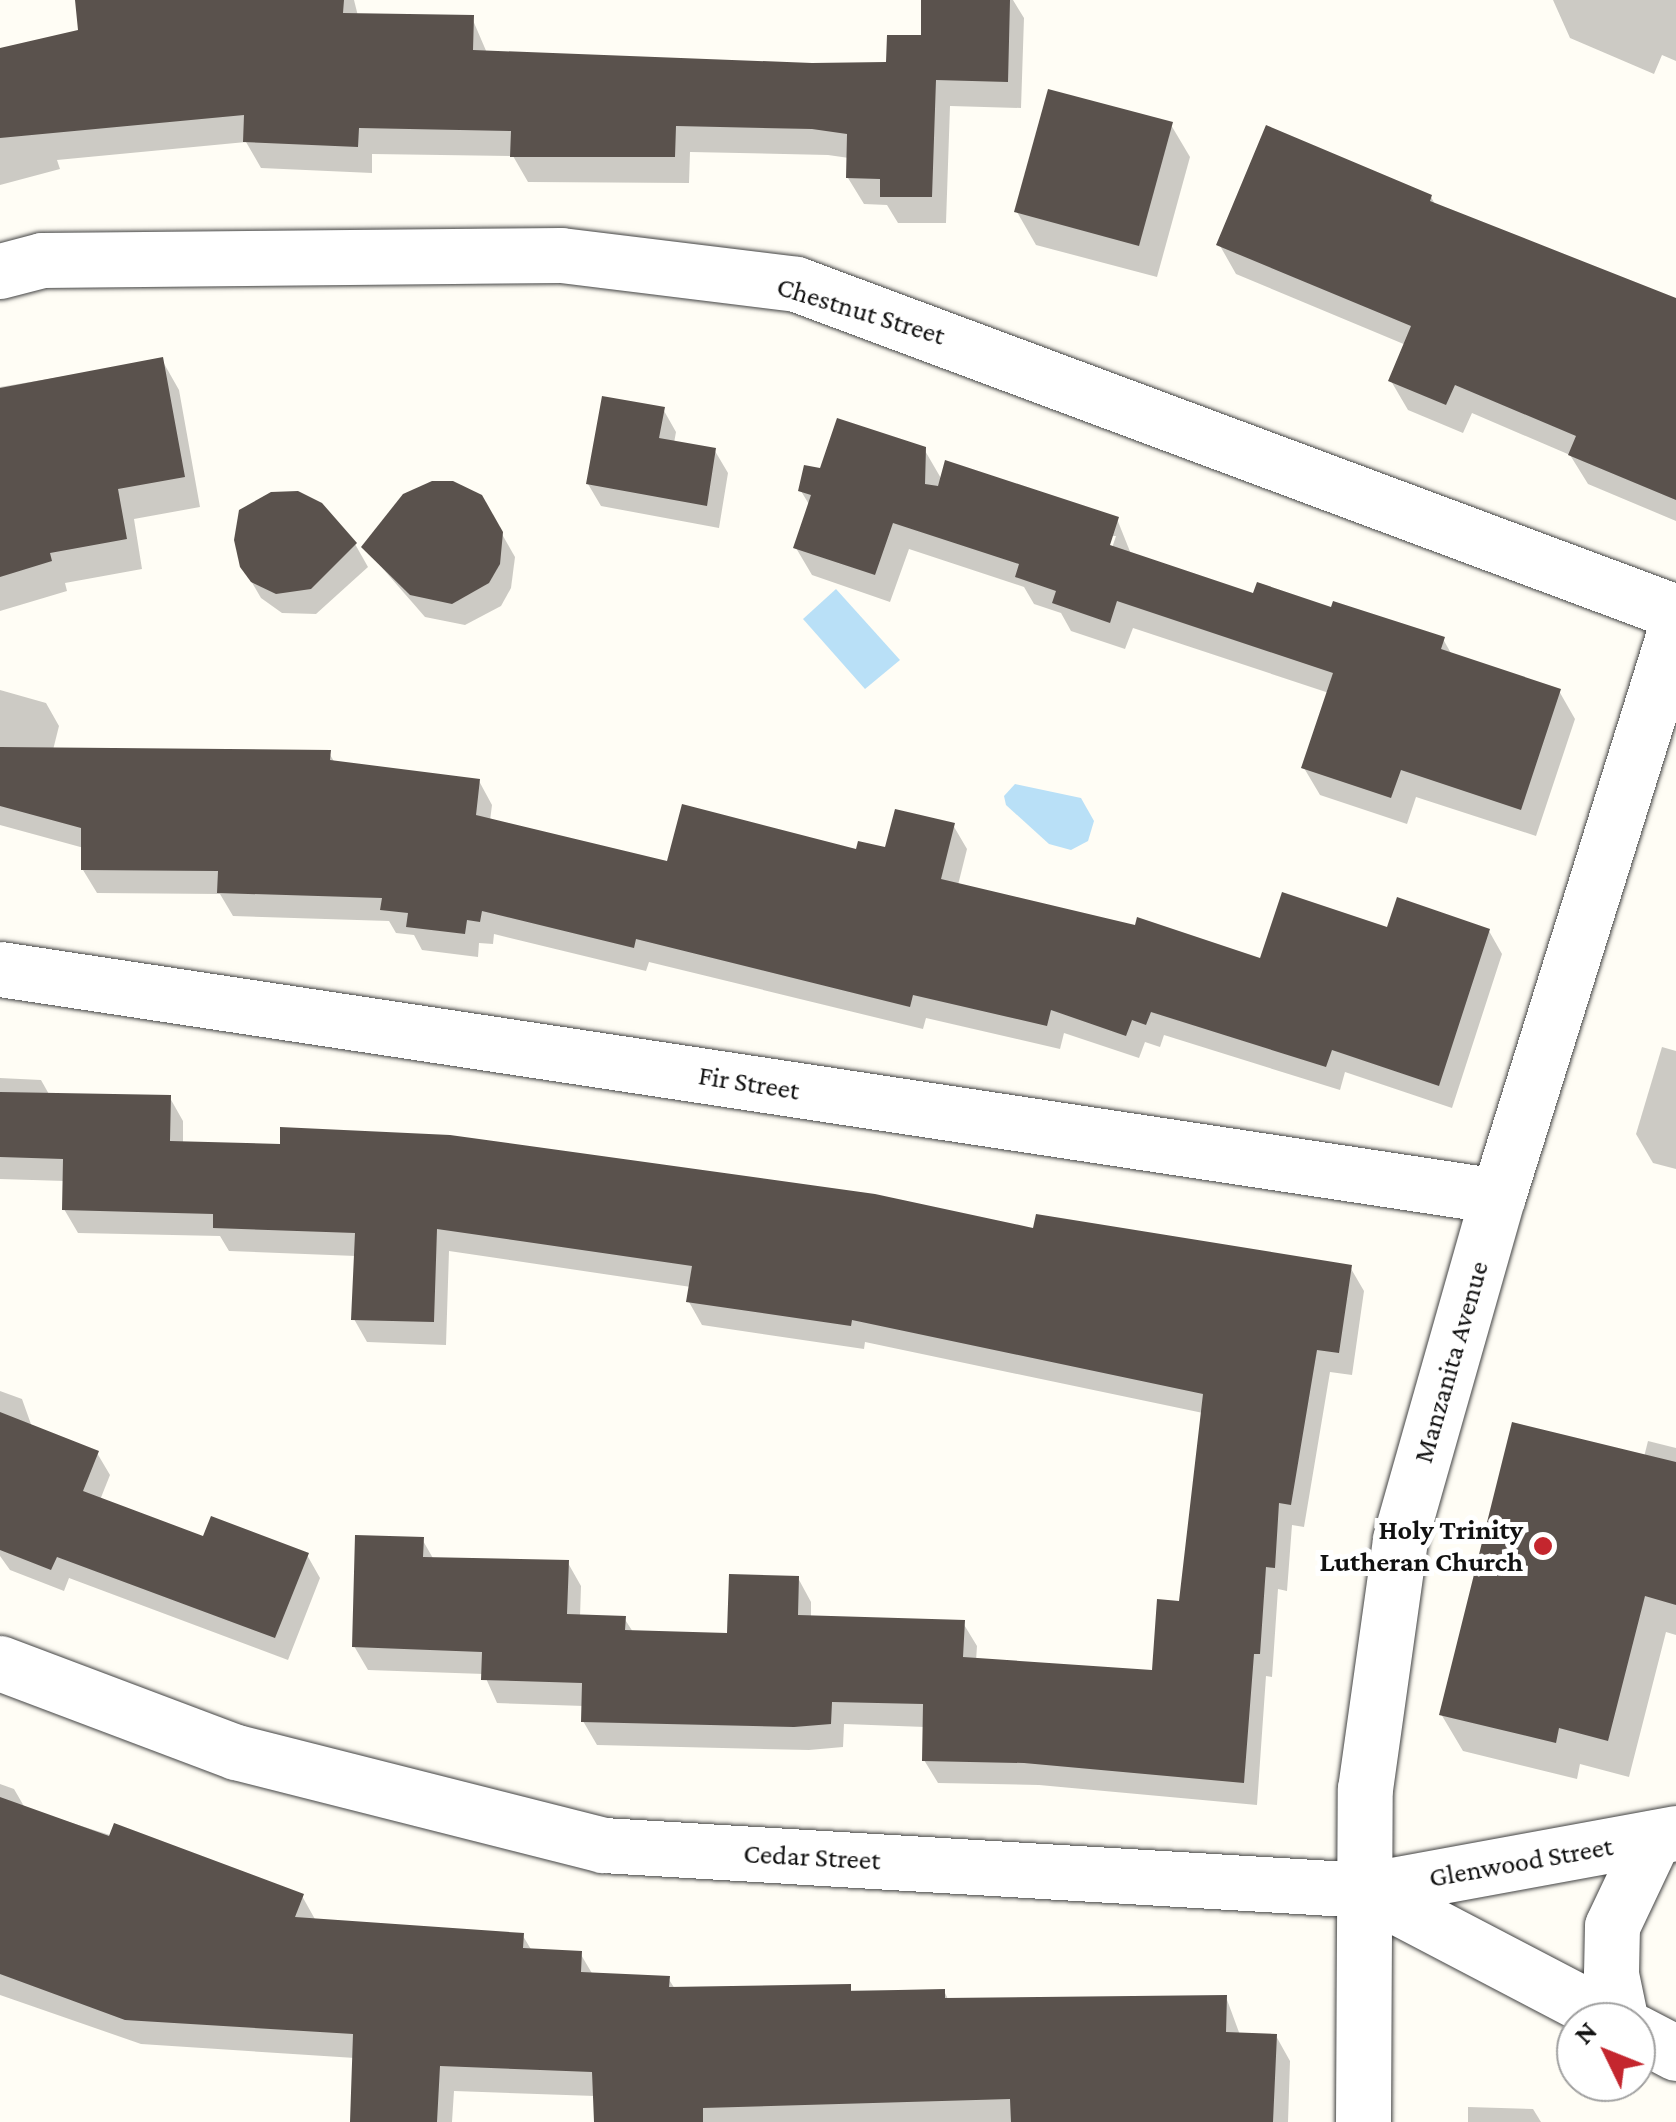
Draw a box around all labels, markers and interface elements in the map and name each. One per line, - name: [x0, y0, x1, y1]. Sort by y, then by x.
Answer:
- street label: Chestnut Street: [773, 269, 949, 353]
- street label: Fir Street: [696, 1058, 802, 1108]
- street label: Manzanita Avenue: [1406, 1257, 1496, 1467]
- place label: Holy Trinity Lutheran Church: [1319, 1513, 1523, 1579]
- marker: Holy Trinity Lutheran Church: [1532, 1535, 1554, 1557]
- street label: Glenwood Street: [1426, 1829, 1616, 1895]
- street label: Cedar Street: [743, 1837, 881, 1877]
- north arrow: [1556, 2002, 1656, 2102]
- text: N: [1567, 2015, 1603, 2050]

